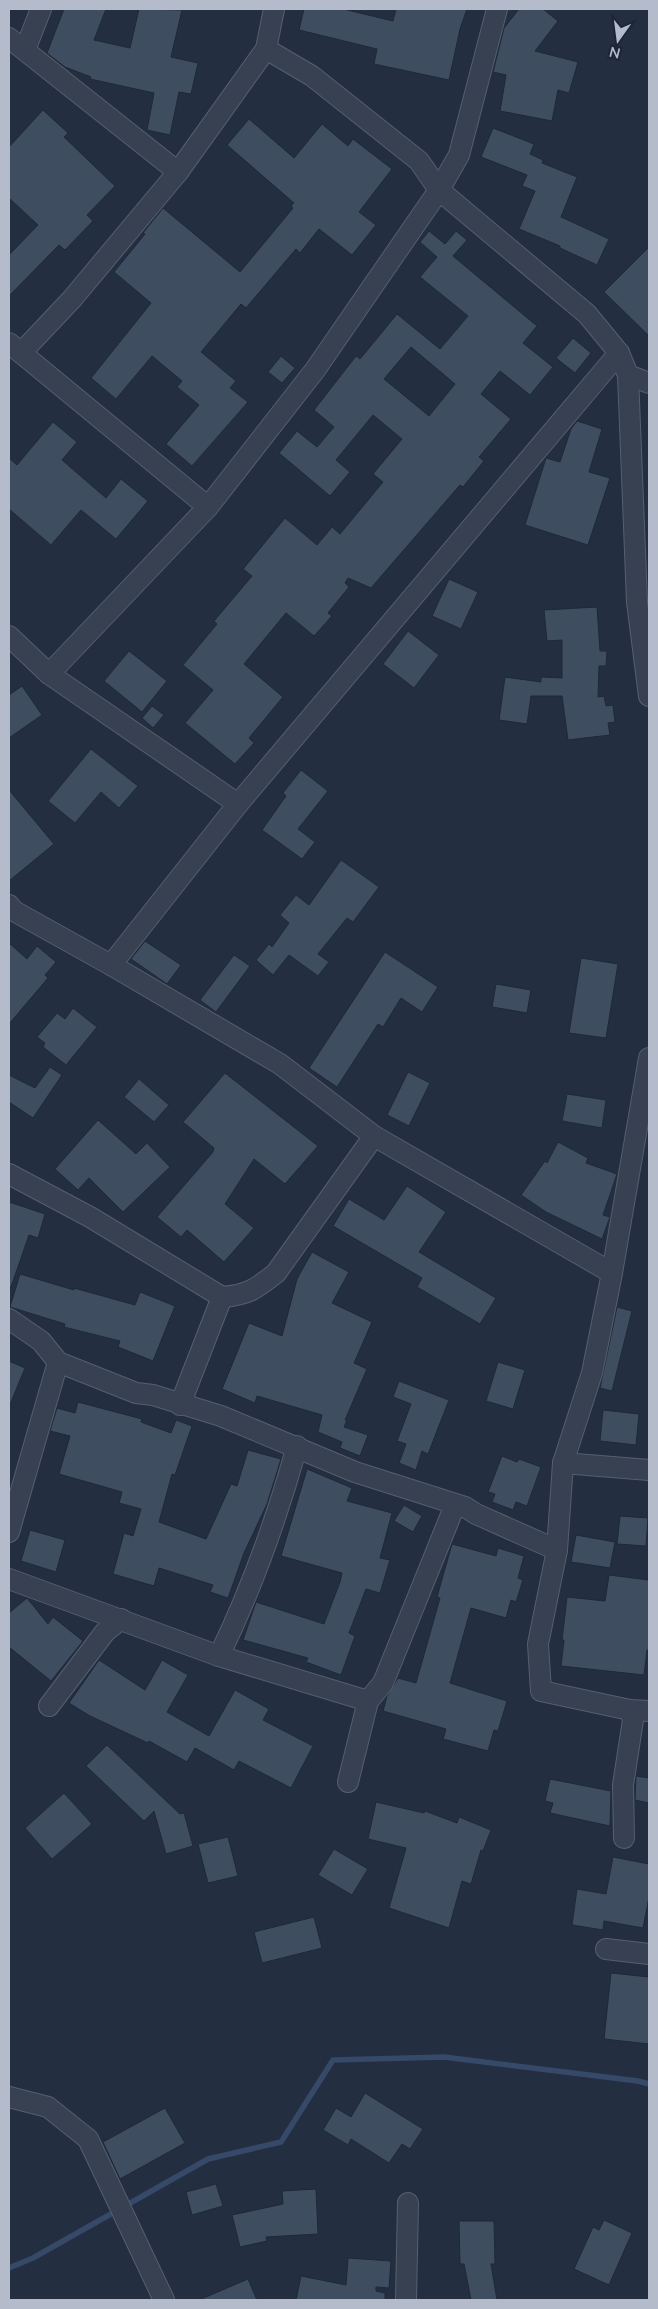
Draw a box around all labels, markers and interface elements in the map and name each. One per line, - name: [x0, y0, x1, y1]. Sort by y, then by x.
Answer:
- north arrow: [593, 15, 643, 65]
- text: N: [607, 44, 622, 63]

